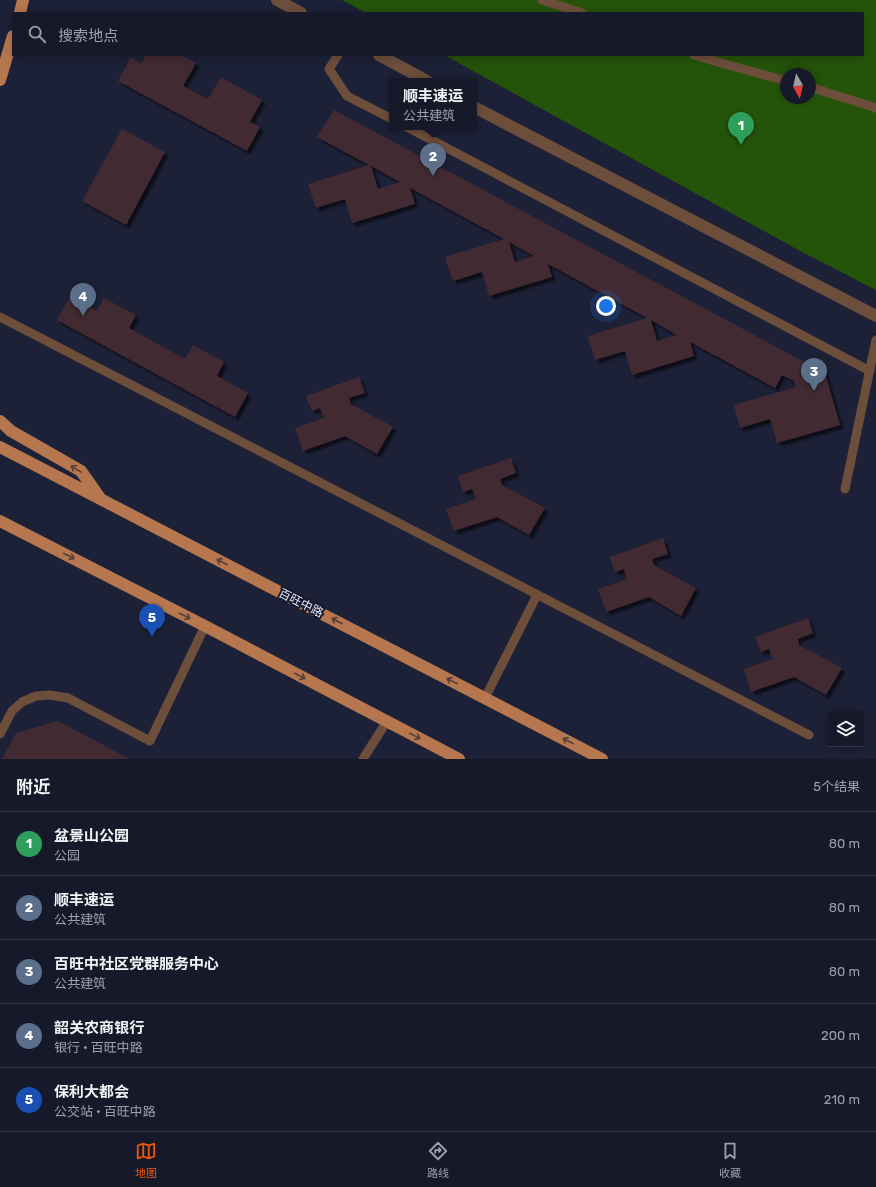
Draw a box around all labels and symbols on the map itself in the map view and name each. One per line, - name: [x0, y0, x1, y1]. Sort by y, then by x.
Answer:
- north arrow: [780, 68, 816, 104]
- pin: 1: [728, 112, 754, 145]
- pin: 2: [420, 143, 446, 176]
- pin: 4: [70, 283, 96, 316]
- your location: [596, 296, 616, 316]
- pin: 3: [801, 358, 827, 391]
- one-way arrow: [70, 464, 82, 472]
- one-way arrow: [63, 553, 75, 560]
- one-way arrow: [216, 557, 228, 565]
- street label: 百旺中路: [276, 586, 326, 620]
- pin: 5: [139, 604, 165, 637]
- one-way arrow: [179, 612, 191, 620]
- one-way arrow: [331, 617, 343, 625]
- one-way arrow: [294, 673, 306, 680]
- one-way arrow: [447, 677, 459, 684]
- one-way arrow: [409, 733, 421, 740]
- one-way arrow: [562, 737, 574, 744]

